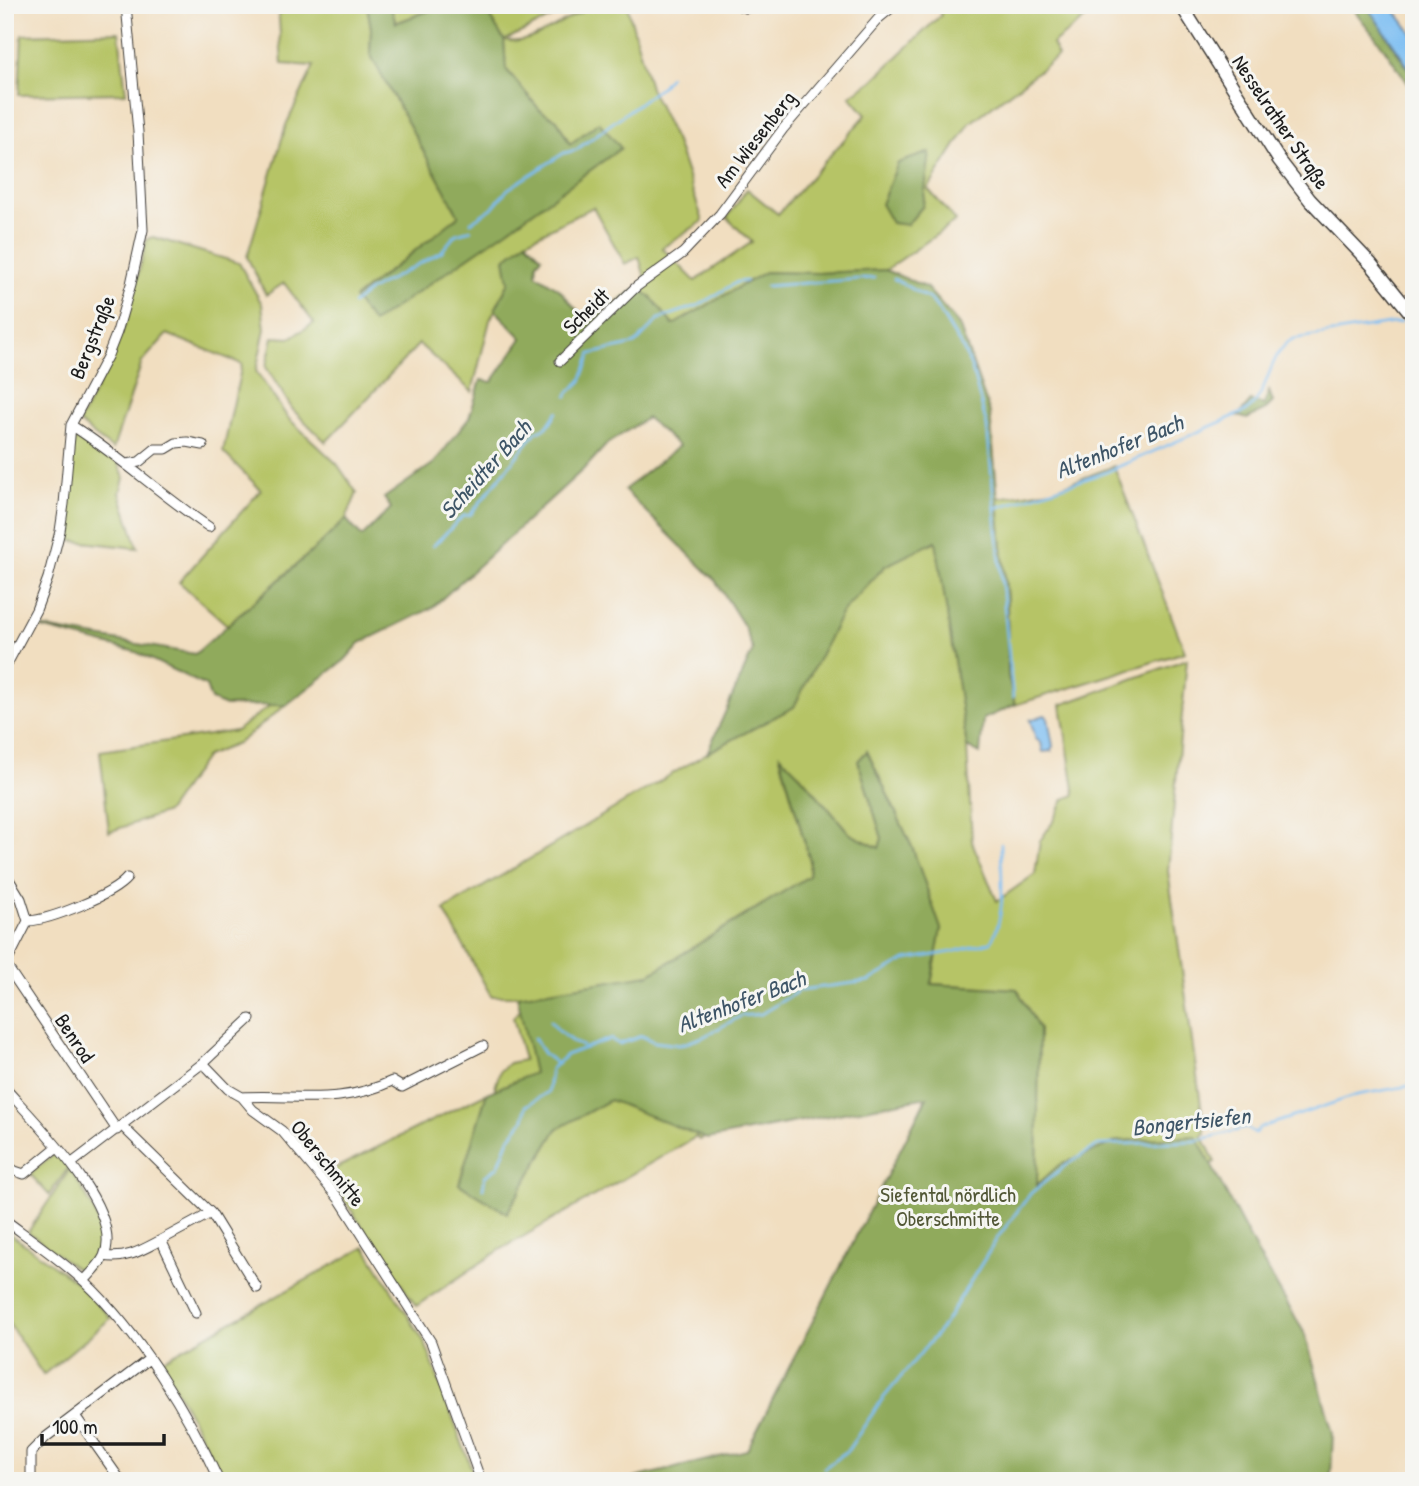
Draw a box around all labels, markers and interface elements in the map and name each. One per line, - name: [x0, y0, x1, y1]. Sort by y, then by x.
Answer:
- street label: Nesselrather Straße: [1225, 49, 1337, 195]
- street label: Am Wiesenberg: [708, 84, 802, 194]
- street label: Scheidt: [556, 281, 616, 341]
- street label: Bergstraße: [62, 291, 122, 383]
- water label: Altenhofer Bach: [1051, 406, 1188, 486]
- water label: Scheidter Bach: [432, 412, 539, 525]
- water label: Altenhofer Bach: [673, 962, 811, 1040]
- street label: Benrod: [48, 1008, 102, 1068]
- water label: Bongertsiefen: [1130, 1099, 1253, 1144]
- street label: Oberschmitte: [284, 1114, 372, 1212]
- park label: Siefental nördlich Oberschmitte: [880, 1180, 1016, 1233]
- scale bar: [42, 1402, 164, 1446]
- text: 100 m: [52, 1412, 98, 1441]

